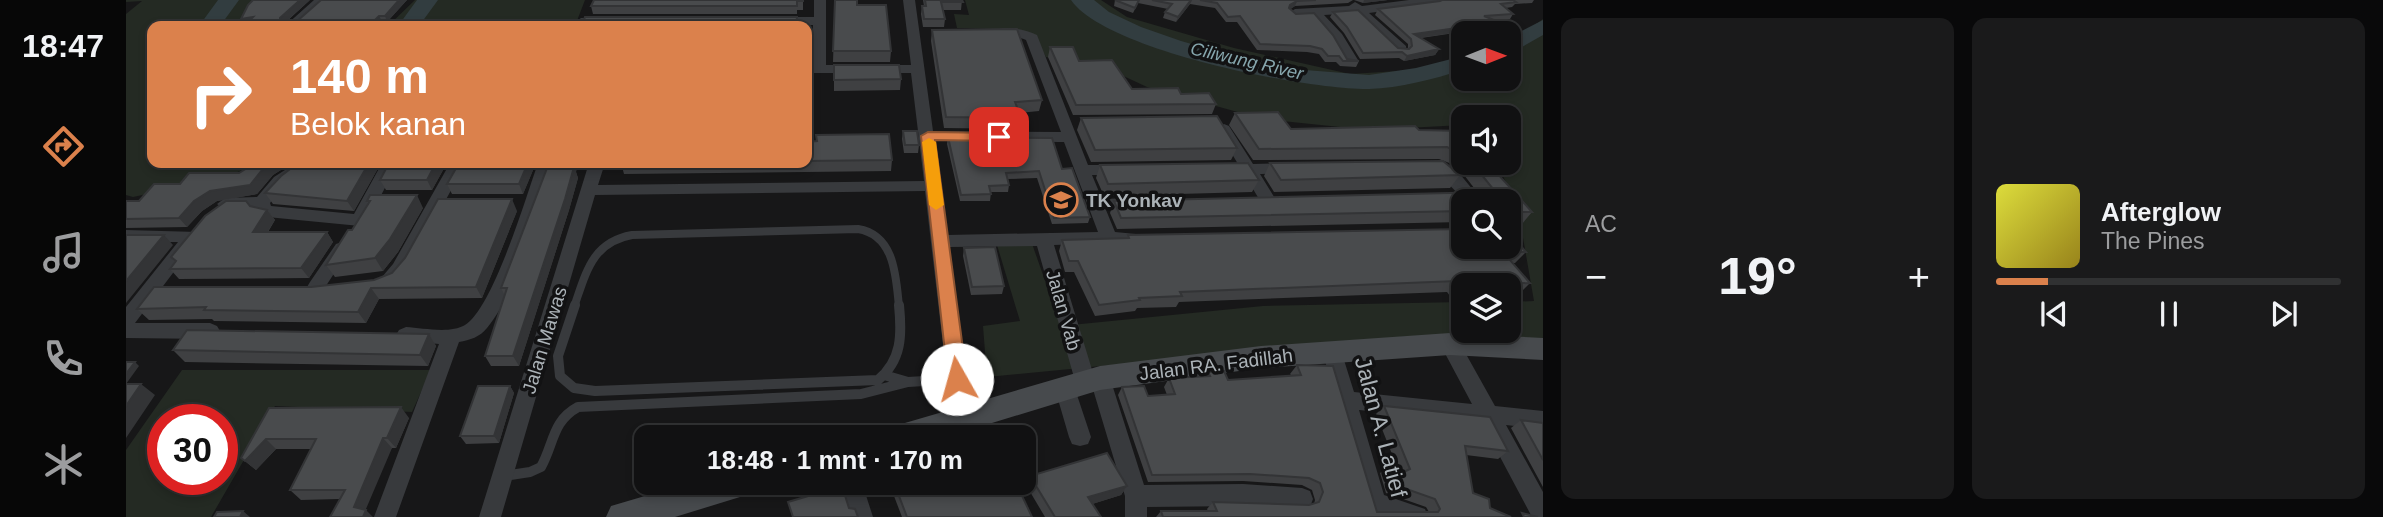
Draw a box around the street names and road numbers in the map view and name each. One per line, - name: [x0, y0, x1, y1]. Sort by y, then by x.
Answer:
- street label: Jalan Vab: [1042, 267, 1085, 353]
- street label: Jalan Mawas: [518, 284, 571, 396]
- street label: Jalan RA. Fadillah: [1138, 345, 1294, 384]
- street label: Jalan A. Latief: [1350, 354, 1412, 501]

